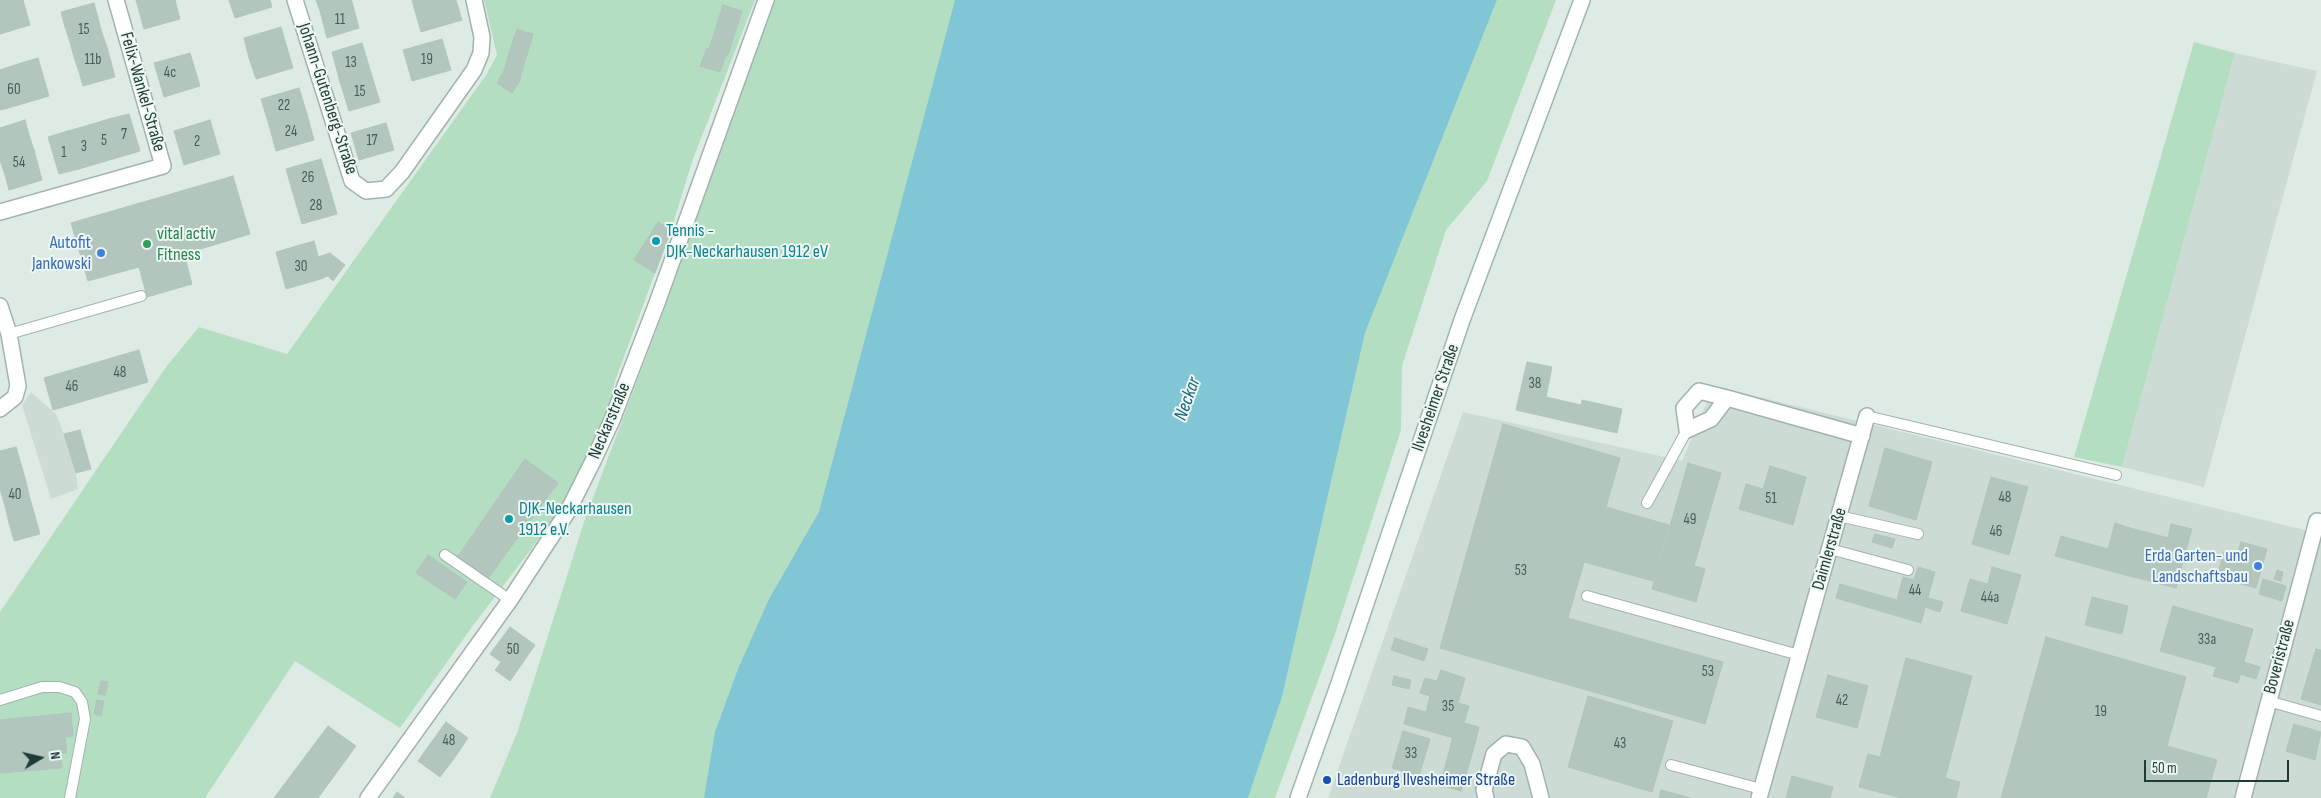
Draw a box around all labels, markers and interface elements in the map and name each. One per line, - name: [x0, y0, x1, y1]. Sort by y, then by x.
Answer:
- house number: 11: [335, 11, 345, 29]
- house number: 15: [78, 21, 90, 39]
- street label: Johann-Gutenberg-Straße: [292, 21, 362, 177]
- street label: Felix-Wankel-Straße: [115, 30, 169, 154]
- house number: 11b: [85, 51, 101, 69]
- house number: 19: [421, 51, 433, 69]
- house number: 13: [345, 54, 357, 72]
- house number: 4c: [164, 64, 176, 82]
- house number: 60: [7, 81, 21, 99]
- house number: 15: [354, 83, 366, 101]
- house number: 22: [278, 97, 290, 115]
- house number: 24: [285, 123, 297, 141]
- house number: 7: [121, 126, 127, 144]
- house number: 5: [101, 132, 107, 150]
- house number: 17: [366, 132, 378, 150]
- house number: 2: [194, 133, 200, 151]
- house number: 3: [81, 138, 87, 156]
- house number: 1: [61, 144, 67, 162]
- house number: 54: [13, 154, 25, 172]
- house number: 26: [302, 169, 314, 187]
- house number: 28: [310, 197, 322, 215]
- place label: Tennis - DJK-Neckarhausen 1912 eV: [666, 220, 828, 262]
- place label: vital activ Fitness: [157, 223, 216, 266]
- place label: Autofit Jankowski: [32, 232, 91, 274]
- marker: Tennis - DJK-Neckarhausen 1912 eV: [650, 235, 662, 247]
- marker: vital activ Fitness: [141, 238, 153, 250]
- marker: Autofit Jankowski: [95, 247, 107, 259]
- house number: 30: [295, 258, 307, 276]
- street label: Ilvesheimer Straße: [1407, 341, 1465, 455]
- house number: 48: [114, 364, 126, 382]
- water label: Neckar: [1170, 374, 1206, 424]
- house number: 38: [1529, 375, 1541, 393]
- house number: 46: [66, 378, 78, 396]
- street label: Neckarstraße: [584, 380, 636, 462]
- house number: 40: [9, 486, 21, 504]
- house number: 48: [1999, 489, 2011, 507]
- house number: 51: [1765, 490, 1777, 508]
- place label: DJK-Neckarhausen 1912 e.V.: [519, 498, 632, 540]
- street label: Daimlerstraße: [1808, 505, 1852, 593]
- house number: 49: [1684, 511, 1696, 529]
- marker: DJK-Neckarhausen 1912 e.V.: [503, 513, 515, 525]
- house number: 46: [1990, 523, 2002, 541]
- place label: Erda Garten- und Landschaftsbau: [2145, 545, 2248, 588]
- marker: Erda Garten- und Landschaftsbau: [2252, 560, 2264, 572]
- house number: 53: [1515, 562, 1527, 580]
- house number: 44: [1909, 582, 1921, 600]
- house number: 44a: [1981, 589, 1999, 607]
- street label: Boveristraße: [2260, 617, 2300, 697]
- house number: 33a: [2198, 631, 2216, 649]
- house number: 50: [507, 641, 519, 659]
- house number: 53: [1702, 663, 1714, 681]
- house number: 42: [1836, 692, 1848, 710]
- house number: 35: [1442, 698, 1454, 716]
- house number: 19: [2095, 703, 2107, 721]
- house number: 48: [443, 732, 455, 750]
- north arrow: [15, 733, 65, 783]
- house number: 43: [1614, 735, 1626, 753]
- house number: 33: [1405, 745, 1417, 763]
- scale bar: [2146, 750, 2291, 782]
- text: N: [46, 751, 64, 761]
- text: 50 m: [2152, 759, 2177, 778]
- place label: Ladenburg Ilvesheimer Straße: [1337, 769, 1515, 791]
- marker: Ladenburg Ilvesheimer Straße: [1321, 774, 1333, 786]

